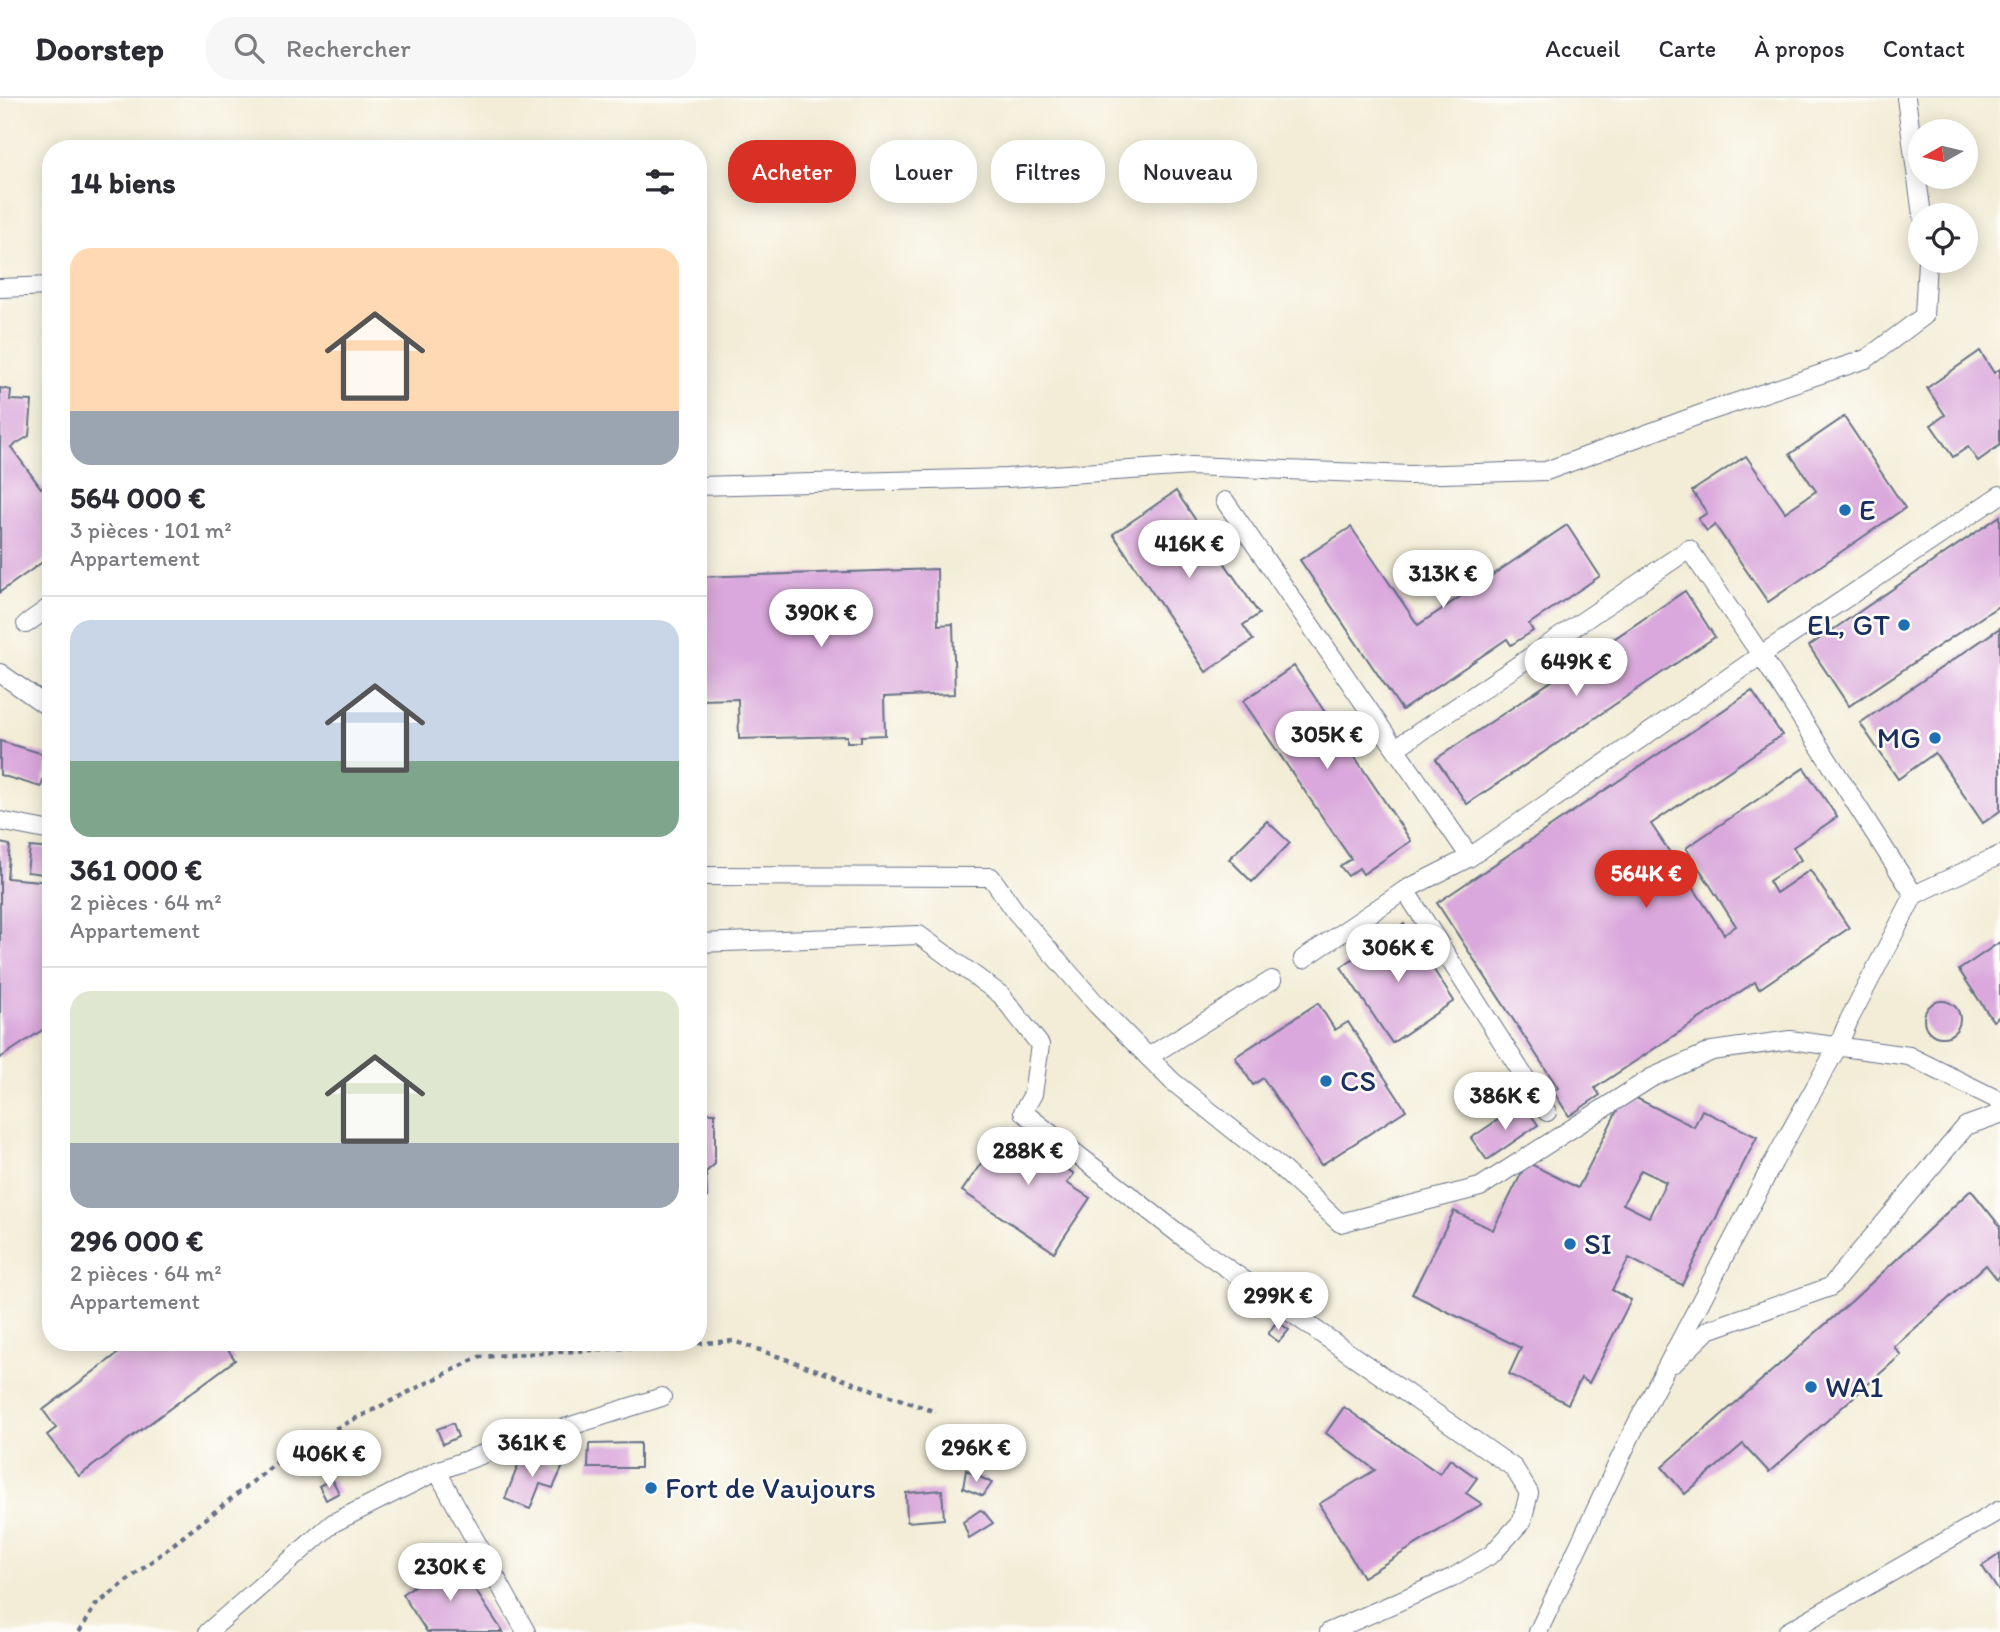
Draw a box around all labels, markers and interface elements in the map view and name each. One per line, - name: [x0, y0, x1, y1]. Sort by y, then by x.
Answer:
- search box: [206, 17, 696, 80]
- text: Doorstep: [35, 29, 164, 68]
- icon: search: [230, 29, 268, 67]
- text: Rechercher: [286, 32, 411, 64]
- text: Accueil: [1545, 34, 1620, 63]
- text: Carte: [1658, 34, 1716, 63]
- text: À propos: [1754, 34, 1845, 63]
- text: Contact: [1883, 34, 1965, 63]
- north arrow: [1908, 119, 1978, 189]
- map controls: [1908, 119, 1978, 273]
- chip: Acheter: [728, 140, 856, 203]
- chip: Louer: [870, 140, 977, 203]
- chip: Filtres: [991, 140, 1105, 203]
- chip: Nouveau: [1119, 140, 1257, 203]
- icon: filters: [641, 163, 679, 201]
- text: 14 biens: [70, 164, 176, 201]
- button: locate: [1908, 203, 1978, 273]
- icon: home: [312, 293, 438, 419]
- text: 564 000 €: [70, 479, 206, 516]
- place label: E: [1859, 491, 1876, 528]
- marker: E: [1837, 502, 1853, 518]
- text: 3 pièces · 101 m²: [70, 516, 232, 544]
- pin: 416K €: [1132, 520, 1246, 580]
- text: 416K €: [1154, 529, 1224, 557]
- text: Appartement: [70, 544, 200, 572]
- pin: 313K €: [1386, 550, 1500, 610]
- text: 313K €: [1409, 559, 1477, 587]
- pin: 390K €: [764, 589, 878, 649]
- text: 390K €: [785, 598, 857, 626]
- place label: EL, GT: [1807, 606, 1890, 643]
- marker: EL, GT: [1896, 617, 1912, 633]
- pin: 649K €: [1519, 638, 1633, 698]
- text: 649K €: [1540, 647, 1612, 675]
- icon: home: [312, 665, 438, 791]
- pin: 305K €: [1270, 712, 1384, 771]
- place label: MG: [1877, 719, 1921, 756]
- text: 305K €: [1291, 720, 1363, 748]
- marker: MG: [1927, 730, 1943, 746]
- pin: 564K €: [1589, 850, 1703, 910]
- text: 361 000 €: [70, 851, 202, 888]
- text: 564K €: [1610, 859, 1682, 887]
- text: 2 pièces · 64 m²: [70, 888, 222, 916]
- text: Appartement: [70, 916, 200, 944]
- pin: 306K €: [1341, 924, 1455, 984]
- text: 306K €: [1362, 933, 1434, 961]
- icon: home: [312, 1036, 438, 1162]
- place label: CS: [1340, 1062, 1376, 1099]
- pin: 386K €: [1448, 1072, 1562, 1132]
- marker: CS: [1318, 1073, 1334, 1089]
- text: 386K €: [1470, 1081, 1540, 1109]
- pin: 288K €: [971, 1128, 1085, 1187]
- text: 288K €: [993, 1136, 1063, 1164]
- text: 296 000 €: [70, 1222, 203, 1259]
- place label: SI: [1584, 1225, 1612, 1262]
- marker: SI: [1562, 1236, 1578, 1252]
- text: 2 pièces · 64 m²: [70, 1259, 222, 1287]
- pin: 299K €: [1221, 1272, 1335, 1332]
- text: 299K €: [1243, 1281, 1313, 1309]
- text: Appartement: [70, 1287, 200, 1315]
- place label: WA1: [1825, 1368, 1884, 1405]
- marker: WA1: [1803, 1379, 1819, 1395]
- pin: 361K €: [475, 1420, 589, 1479]
- pin: 296K €: [919, 1424, 1033, 1484]
- text: 361K €: [498, 1428, 566, 1456]
- pin: 406K €: [272, 1430, 386, 1490]
- text: 296K €: [941, 1433, 1011, 1461]
- text: 406K €: [292, 1439, 366, 1467]
- place label: Fort de Vaujours: [665, 1469, 876, 1506]
- marker: Fort de Vaujours: [643, 1480, 659, 1496]
- pin: 230K €: [393, 1544, 507, 1603]
- text: 230K €: [414, 1552, 486, 1580]

